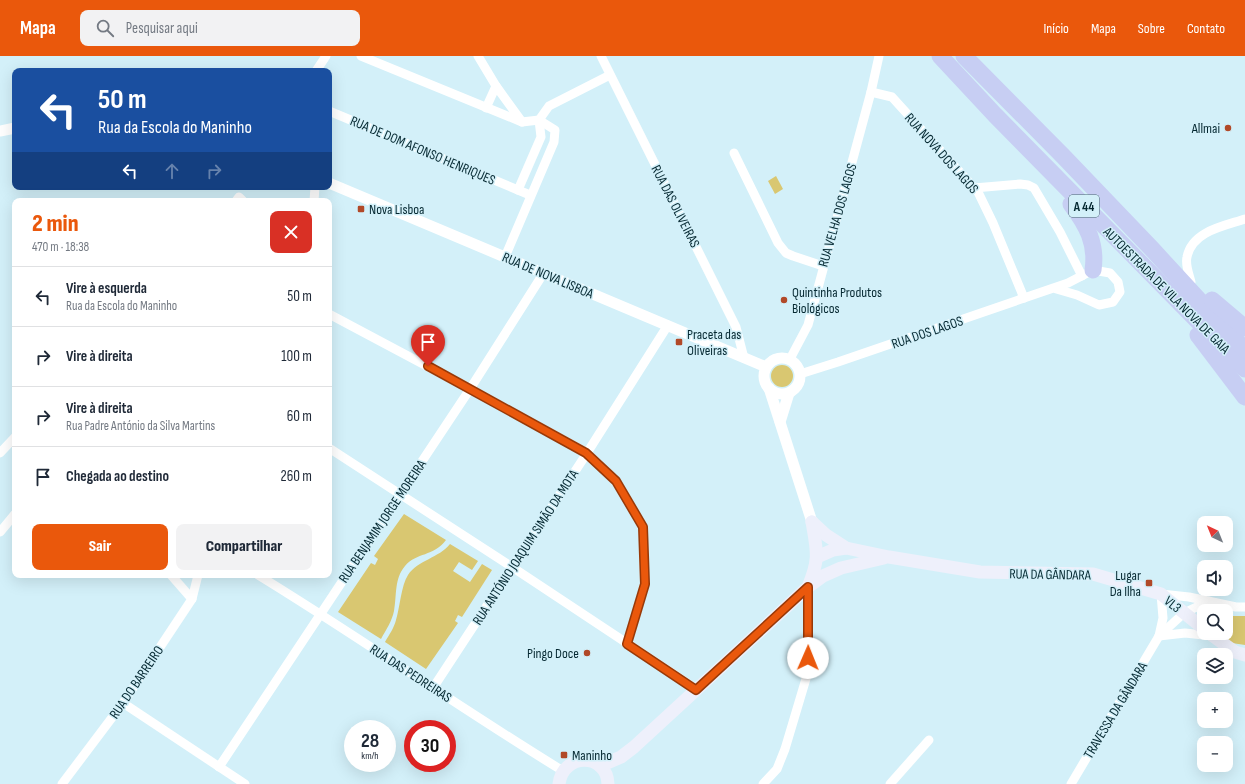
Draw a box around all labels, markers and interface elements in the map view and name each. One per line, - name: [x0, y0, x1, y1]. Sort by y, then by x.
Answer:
- search box: [80, 10, 360, 46]
- text: Mapa: [20, 17, 56, 40]
- icon: search: [94, 17, 116, 39]
- text: Pesquisar aqui: [126, 19, 198, 38]
- text: Início: [1043, 20, 1069, 37]
- text: Mapa: [1091, 20, 1116, 37]
- text: Sobre: [1138, 20, 1165, 37]
- text: Contato: [1187, 20, 1225, 37]
- text: 50 m: [98, 83, 147, 116]
- icon: left: [32, 84, 84, 136]
- street label: RUA NOVA DOS LAGOS: [901, 110, 982, 197]
- street label: RUA DE DOM AFONSO HENRIQUES: [348, 112, 498, 189]
- text: Rua da Escola do Maninho: [98, 117, 252, 138]
- place label: Allmai: [1191, 120, 1220, 137]
- marker: Allmai: [1223, 123, 1233, 133]
- icon: left: [119, 160, 141, 182]
- icon: ahead: [161, 160, 183, 182]
- icon: right: [203, 160, 225, 182]
- street label: RUA VELHA DOS LAGOS: [815, 161, 860, 269]
- street label: RUA DAS OLIVEIRAS: [647, 162, 704, 250]
- road number: A 44: [1069, 195, 1099, 217]
- place label: Nova Lisboa: [369, 201, 424, 218]
- marker: Nova Lisboa: [356, 204, 366, 214]
- text: 2 min: [32, 209, 79, 238]
- button: close: [270, 211, 312, 253]
- street label: AUTOESTRADA DE VILA NOVA DE GAIA: [1099, 223, 1234, 358]
- text: 470 m · 18:38: [32, 239, 89, 255]
- street label: RUA DE NOVA LISBOA: [500, 249, 597, 303]
- text: Vire à esquerda: [66, 279, 147, 298]
- place label: Quintinha Produtos Biológicos: [792, 284, 882, 317]
- icon: left: [32, 286, 54, 308]
- text: 50 m: [287, 287, 312, 306]
- marker: Quintinha Produtos Biológicos: [779, 295, 789, 305]
- text: Rua da Escola do Maninho: [66, 298, 177, 314]
- street label: RUA DOS LAGOS: [889, 312, 965, 353]
- pin: [411, 325, 445, 366]
- place label: Praceta das Oliveiras: [687, 326, 741, 359]
- icon: arrive: [417, 331, 439, 353]
- marker: Praceta das Oliveiras: [674, 337, 684, 347]
- icon: right: [32, 346, 54, 368]
- text: Vire à direita: [66, 347, 133, 366]
- text: 100 m: [281, 347, 312, 366]
- text: Vire à direita: [66, 399, 133, 418]
- icon: right: [32, 406, 54, 428]
- text: 60 m: [287, 407, 312, 426]
- text: Rua Padre António da Silva Martins: [66, 418, 215, 434]
- street label: RUA BENJAMIM JORGE MOREIRA: [335, 456, 431, 586]
- icon: arrive: [32, 466, 54, 488]
- street label: RUA ANTÓNIO JOAQUIM SIMÃO DA MOTA: [469, 466, 583, 628]
- text: Chegada ao destino: [66, 467, 169, 486]
- text: 260 m: [281, 467, 312, 486]
- north arrow: [1197, 516, 1233, 552]
- map controls: [1197, 516, 1233, 772]
- button: Sair: [32, 524, 168, 570]
- button: Compartilhar: [176, 524, 312, 570]
- button: sound: [1197, 560, 1233, 596]
- street label: RUA DA GÂNDARA: [1009, 565, 1092, 584]
- place label: Lugar Da Ilha: [1110, 567, 1141, 600]
- marker: Lugar Da Ilha: [1144, 578, 1154, 588]
- street label: VL3: [1161, 592, 1185, 616]
- button: search: [1197, 604, 1233, 640]
- position arrow: [787, 637, 829, 679]
- street label: RUA DAS PEDREIRAS: [367, 641, 455, 706]
- street label: RUA DO BARREIRO: [106, 642, 167, 722]
- place label: Pingo Doce: [527, 645, 579, 662]
- marker: Pingo Doce: [582, 648, 592, 658]
- button: layers: [1197, 648, 1233, 684]
- street label: TRAVESSA DA GÂNDARA: [1080, 658, 1152, 762]
- button: +: [1197, 692, 1233, 728]
- speed limit sign: 30: [404, 720, 456, 772]
- text: 28: [361, 729, 379, 753]
- button: −: [1197, 736, 1233, 772]
- place label: Maninho: [572, 747, 612, 764]
- text: km/h: [361, 750, 379, 762]
- marker: Maninho: [559, 750, 569, 760]

